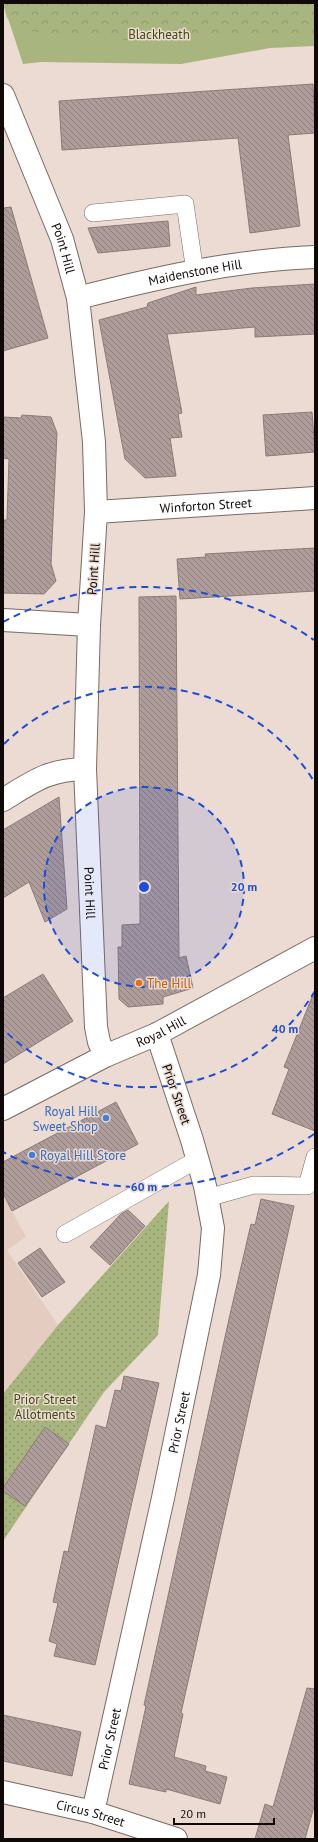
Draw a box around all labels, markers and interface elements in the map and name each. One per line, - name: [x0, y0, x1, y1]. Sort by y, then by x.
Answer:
- park label: Blackheath: [128, 26, 190, 43]
- street label: Point Hill: [47, 221, 79, 276]
- street label: Maidenstone Hill: [147, 256, 243, 290]
- street label: Winforton Street: [159, 494, 253, 517]
- street label: Point Hill: [83, 542, 104, 596]
- street label: Point Hill: [80, 867, 99, 920]
- text: 20 m: [231, 879, 257, 894]
- centre of rings: [137, 880, 151, 894]
- place label: The Hill: [147, 975, 191, 992]
- marker: The Hill: [134, 978, 144, 988]
- street label: Royal Hill: [133, 1012, 189, 1051]
- text: 40 m: [272, 1021, 298, 1036]
- street label: Prior Street: [158, 1062, 195, 1127]
- place label: Royal Hill Sweet Shop: [33, 1103, 98, 1135]
- marker: Royal Hill Sweet Shop: [101, 1113, 111, 1123]
- place label: Royal Hill Store: [40, 1147, 126, 1164]
- marker: Royal Hill Store: [27, 1150, 37, 1160]
- text: 60 m: [131, 1179, 157, 1194]
- street label: Prior Street: [164, 1389, 194, 1455]
- park label: Prior Street Allotments: [14, 1391, 77, 1423]
- street label: Prior Street: [95, 1706, 125, 1771]
- street label: Circus Street: [55, 1796, 127, 1831]
- scale bar: [174, 1800, 274, 1826]
- text: 20 m: [180, 1806, 206, 1821]

